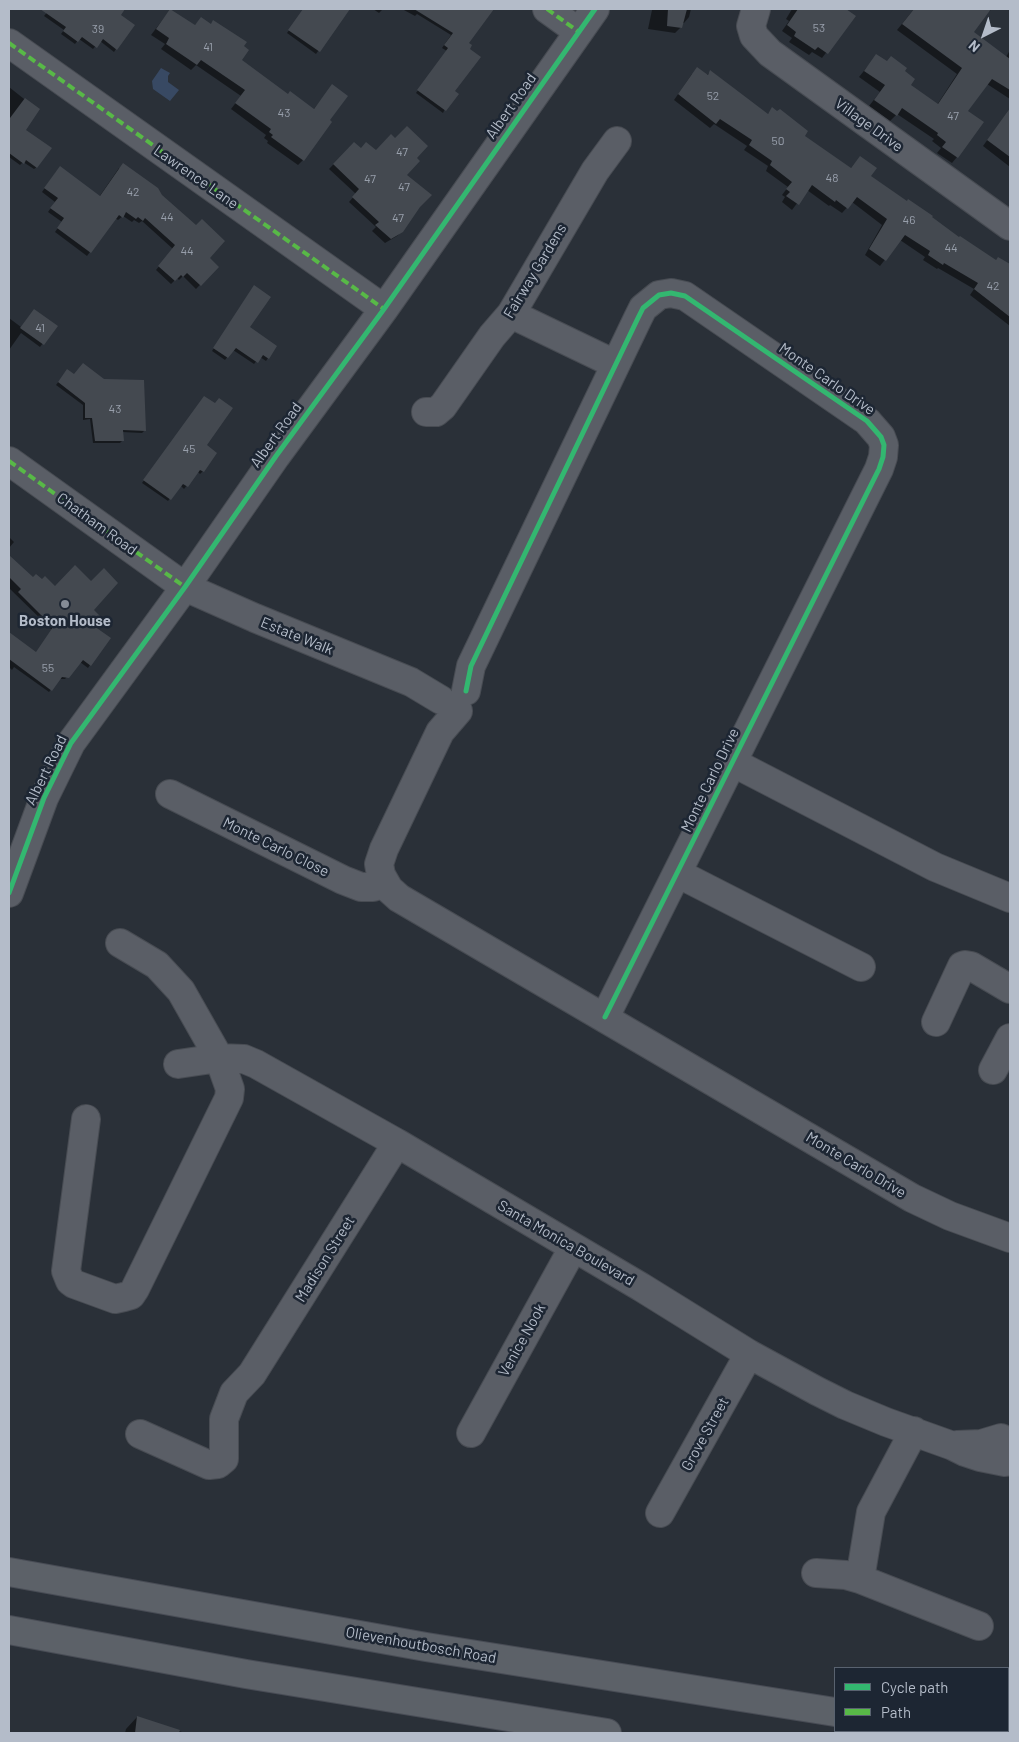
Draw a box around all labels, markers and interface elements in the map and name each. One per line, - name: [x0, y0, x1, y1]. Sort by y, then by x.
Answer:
- north arrow: [959, 10, 1009, 60]
- house number: 53: [813, 21, 825, 35]
- house number: 39: [92, 22, 104, 36]
- text: N: [965, 37, 983, 56]
- house number: 41: [203, 40, 213, 54]
- street label: Albert Road: [482, 70, 540, 142]
- house number: 52: [707, 89, 719, 103]
- street label: Village Drive: [831, 94, 907, 156]
- house number: 43: [278, 106, 290, 120]
- house number: 47: [947, 109, 959, 123]
- house number: 50: [772, 134, 784, 148]
- street label: Lawrence Lane: [150, 141, 242, 213]
- house number: 47: [396, 145, 408, 159]
- house number: 48: [826, 171, 838, 185]
- house number: 47: [364, 172, 376, 186]
- house number: 47: [398, 180, 410, 194]
- house number: 42: [126, 185, 140, 199]
- house number: 44: [160, 210, 174, 224]
- house number: 47: [392, 211, 404, 225]
- house number: 46: [903, 213, 915, 227]
- street label: Fairway Gardens: [500, 220, 570, 322]
- house number: 44: [944, 241, 958, 255]
- house number: 44: [180, 244, 194, 258]
- house number: 42: [986, 279, 1000, 293]
- house number: 41: [35, 321, 45, 335]
- street label: Monte Carlo Drive: [775, 339, 879, 419]
- street label: Albert Road: [246, 399, 306, 471]
- house number: 43: [109, 402, 121, 416]
- house number: 45: [183, 442, 195, 456]
- street label: Chatham Road: [53, 489, 141, 559]
- marker: Boston House: [59, 598, 71, 610]
- place label: Boston House: [19, 612, 111, 630]
- street label: Estate Walk: [258, 613, 336, 659]
- house number: 55: [42, 661, 54, 675]
- street label: Monte Carlo Drive: [677, 725, 743, 835]
- street label: Albert Road: [21, 732, 71, 808]
- street label: Monte Carlo Close: [220, 814, 332, 880]
- street label: Monte Carlo Drive: [803, 1128, 909, 1202]
- street label: Santa Monica Boulevard: [494, 1196, 638, 1290]
- street label: Madison Street: [291, 1213, 359, 1305]
- street label: Venice Nook: [495, 1300, 549, 1380]
- street label: Grove Street: [677, 1394, 733, 1474]
- street label: Olievenhoutbosch Road: [344, 1623, 498, 1667]
- legend: [834, 1667, 1009, 1732]
- text: Cycle path: [881, 1678, 948, 1696]
- text: Path: [881, 1703, 911, 1721]

